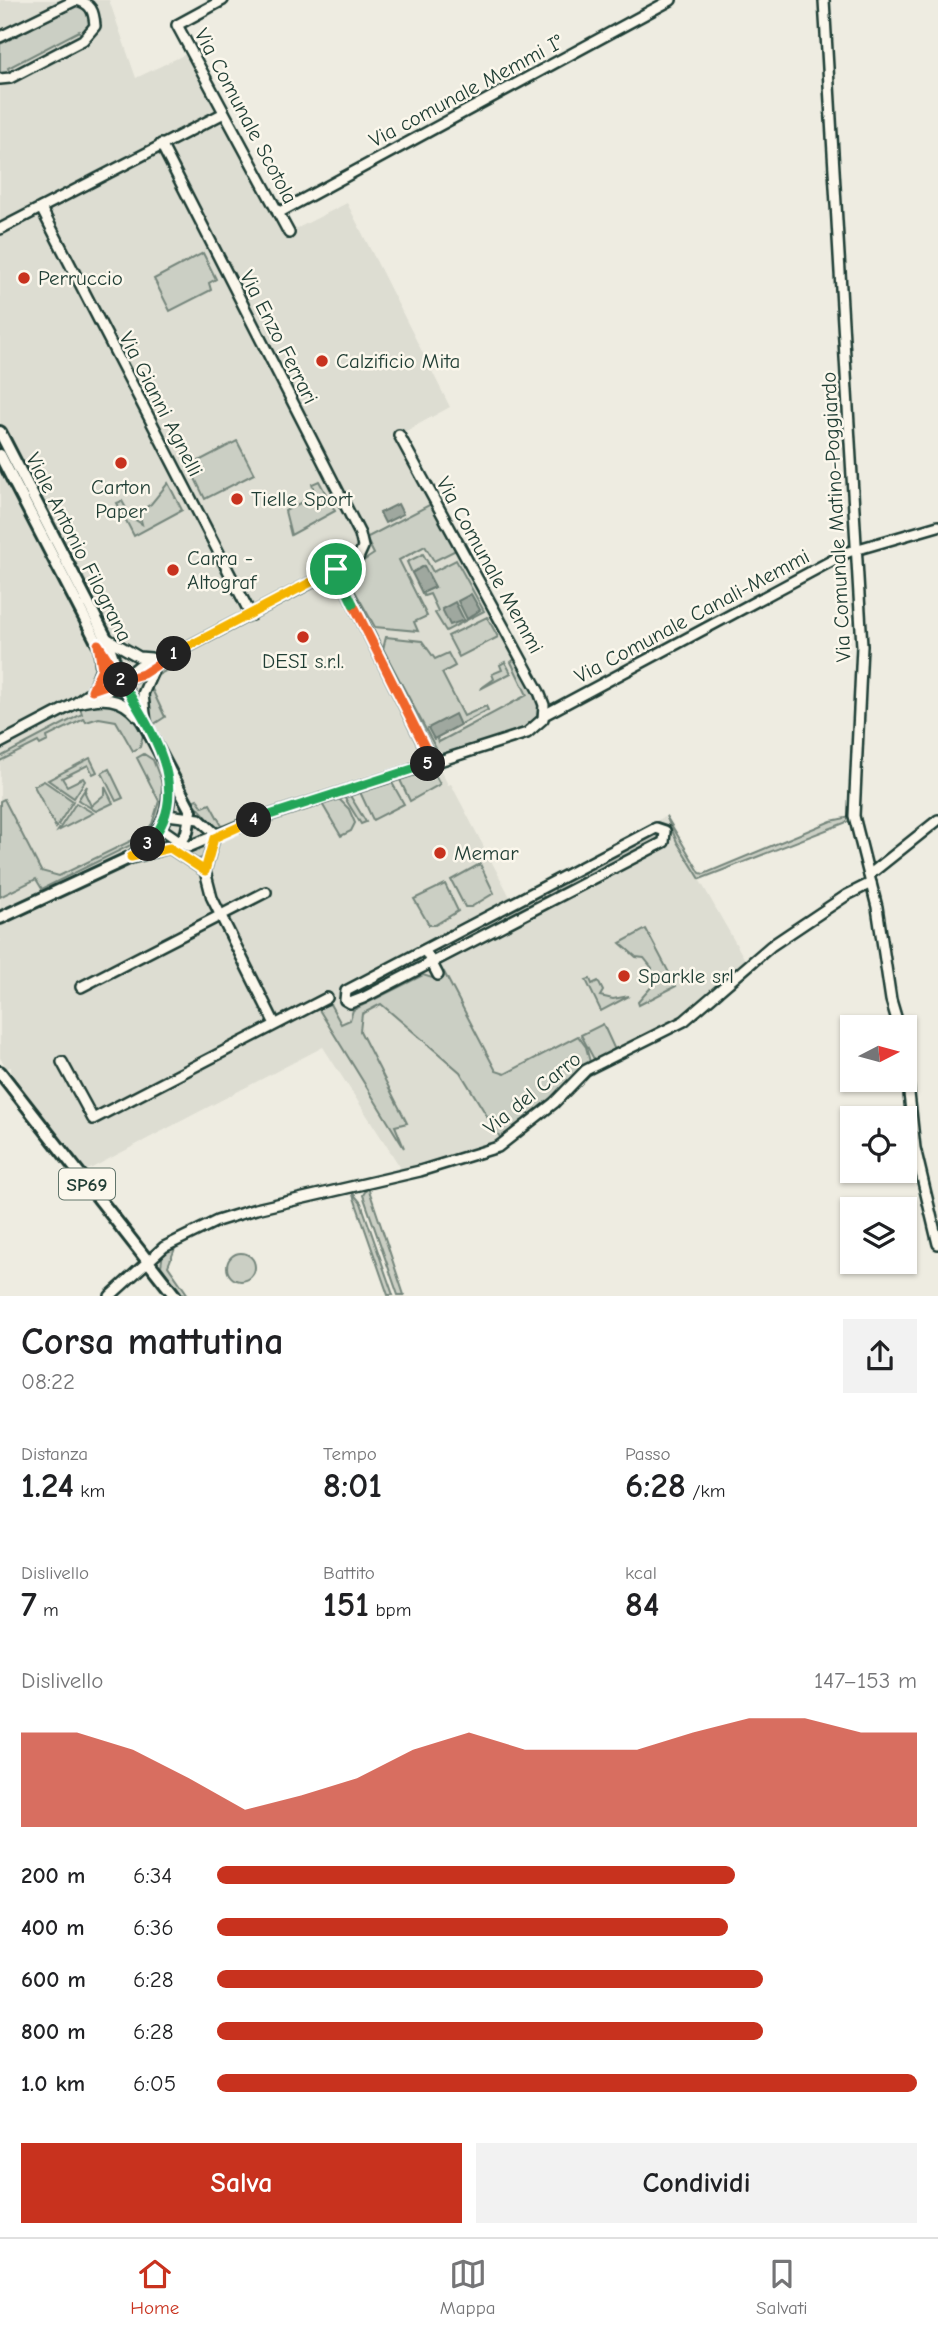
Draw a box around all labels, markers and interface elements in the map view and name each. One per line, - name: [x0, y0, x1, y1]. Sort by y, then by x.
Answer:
- street label: Via Comunale Scotola: [190, 24, 302, 208]
- street label: Via comunale Memmi I°: [365, 29, 568, 152]
- place label: Perruccio: [38, 266, 123, 290]
- street label: Via Enzo Ferrari: [235, 266, 323, 408]
- marker: Perruccio: [16, 270, 32, 286]
- street label: Via Gianni Agnelli: [114, 328, 208, 480]
- place label: Calzificio Mita: [336, 349, 460, 373]
- marker: Calzificio Mita: [314, 353, 330, 369]
- street label: Via Comunale Matino-Poggiardo: [816, 371, 856, 663]
- street label: Viale Antonio Filograna: [21, 449, 137, 645]
- marker: Carton Paper: [113, 455, 129, 471]
- street label: Via Comunale Memmi: [431, 473, 549, 657]
- place label: Carton Paper: [91, 475, 151, 523]
- place label: Tielle Sport: [251, 487, 353, 511]
- marker: Tielle Sport: [229, 491, 245, 507]
- pin: [306, 539, 366, 599]
- street label: Via Comunale Canali-Memmi: [571, 544, 813, 688]
- place label: Carra - Altograf: [187, 546, 257, 594]
- icon: arrive: [317, 550, 355, 588]
- marker: Carra - Altograf: [165, 562, 181, 578]
- marker: DESI s.r.l.: [295, 629, 311, 645]
- pin: 1: [156, 636, 192, 672]
- text: 1: [170, 642, 177, 664]
- place label: DESI s.r.l.: [262, 649, 344, 673]
- pin: 2: [104, 662, 138, 698]
- text: 2: [116, 668, 125, 690]
- pin: 5: [410, 746, 446, 782]
- text: 5: [422, 752, 433, 774]
- pin: 4: [236, 802, 272, 838]
- text: 4: [249, 808, 258, 830]
- pin: 3: [130, 826, 166, 862]
- text: 3: [143, 832, 152, 854]
- place label: Memar: [454, 841, 519, 865]
- marker: Memar: [432, 845, 448, 861]
- place label: Sparkle srl: [638, 964, 734, 988]
- marker: Sparkle srl: [616, 968, 632, 984]
- north arrow: [840, 1015, 917, 1092]
- map controls: [840, 1015, 917, 1274]
- street label: Via del Carro: [478, 1046, 586, 1140]
- button: locate: [840, 1106, 917, 1183]
- road number: SP69: [59, 1168, 115, 1200]
- button: layers: [840, 1197, 917, 1274]
- button: share: [843, 1319, 917, 1393]
- text: Corsa mattutina: [21, 1320, 284, 1364]
- text: 08:22: [21, 1368, 75, 1395]
- text: Distanza: [21, 1443, 88, 1465]
- text: Tempo: [323, 1443, 377, 1465]
- text: Passo: [625, 1443, 670, 1465]
- text: 1.24: [21, 1465, 74, 1506]
- text: 8:01: [323, 1465, 382, 1506]
- text: 6:28: [625, 1465, 686, 1506]
- text: km: [74, 1480, 105, 1502]
- text: /km: [686, 1480, 725, 1502]
- text: Dislivello: [21, 1562, 89, 1584]
- text: Battito: [323, 1562, 375, 1584]
- text: kcal: [625, 1562, 657, 1584]
- text: 7: [21, 1584, 37, 1625]
- text: 151: [323, 1584, 369, 1625]
- text: 84: [625, 1584, 659, 1625]
- text: m: [37, 1599, 59, 1621]
- text: bpm: [369, 1599, 411, 1621]
- text: Dislivello: [21, 1667, 103, 1694]
- text: 147–153 m: [814, 1667, 917, 1694]
- text: 200 m: [21, 1862, 85, 1889]
- text: 6:34: [133, 1862, 172, 1889]
- text: 400 m: [21, 1914, 85, 1941]
- text: 6:36: [133, 1914, 174, 1941]
- text: 600 m: [21, 1966, 86, 1993]
- text: 6:28: [133, 1966, 174, 1993]
- text: 800 m: [21, 2018, 86, 2045]
- text: 6:28: [133, 2018, 174, 2045]
- text: 1.0 km: [21, 2070, 85, 2097]
- text: 6:05: [133, 2070, 176, 2097]
- button: Salva: [21, 2143, 462, 2223]
- button: Condividi: [476, 2143, 917, 2223]
- tab: Home: [130, 2255, 179, 2319]
- tab: Mappa: [440, 2255, 496, 2319]
- tab: Salvati: [756, 2255, 808, 2319]

